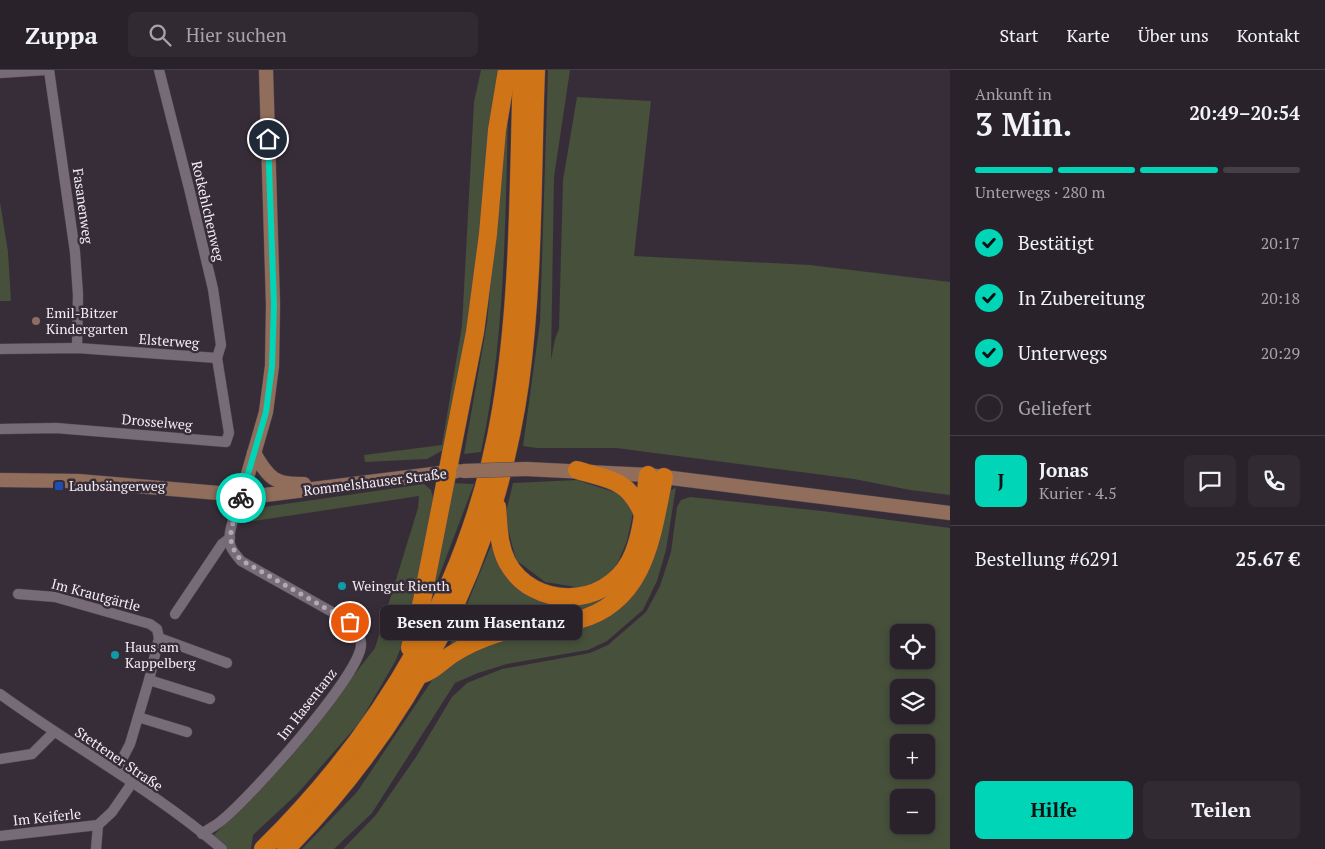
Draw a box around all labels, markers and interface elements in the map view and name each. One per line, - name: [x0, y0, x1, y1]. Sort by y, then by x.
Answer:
- search box: [128, 12, 478, 57]
- text: Zuppa: [25, 19, 98, 51]
- icon: search: [146, 21, 174, 49]
- text: Hier suchen: [186, 22, 287, 47]
- text: Start: [999, 23, 1038, 47]
- text: Karte: [1066, 23, 1110, 47]
- text: Über uns: [1138, 23, 1209, 47]
- text: Kontakt: [1237, 23, 1300, 47]
- text: Ankunft in: [975, 83, 1052, 105]
- text: 20:49–20:54: [1189, 100, 1300, 125]
- text: 3 Min.: [975, 103, 1072, 145]
- pin: [247, 118, 289, 160]
- icon: home: [254, 125, 282, 153]
- street label: Rotkehlchenweg: [188, 159, 229, 264]
- street label: Fasanenweg: [69, 167, 98, 245]
- text: Unterwegs · 280 m: [975, 181, 1105, 203]
- icon: check: [975, 229, 1003, 257]
- text: Bestätigt: [1018, 230, 1094, 255]
- text: 20:17: [1261, 232, 1300, 254]
- icon: check: [975, 284, 1003, 312]
- text: In Zubereitung: [1018, 285, 1145, 310]
- text: 20:18: [1261, 287, 1300, 309]
- place label: Emil-Bitzer Kindergarten: [46, 303, 129, 338]
- marker: Emil-Bitzer Kindergarten: [30, 315, 42, 327]
- street label: Elsterweg: [138, 329, 201, 352]
- icon: check: [975, 339, 1003, 367]
- text: Unterwegs: [1018, 340, 1108, 365]
- text: 20:29: [1261, 342, 1300, 364]
- text: Geliefert: [1018, 395, 1092, 420]
- street label: Drosselweg: [121, 409, 194, 434]
- button: chat: [1184, 455, 1236, 507]
- button: phone: [1248, 455, 1300, 507]
- text: Jonas: [1039, 457, 1089, 482]
- street label: Rommelshauser Straße: [302, 463, 448, 500]
- text: J: [998, 468, 1004, 493]
- courier: [216, 473, 266, 523]
- place label: Laubsängerweg: [69, 476, 166, 495]
- marker: Laubsängerweg: [53, 480, 65, 492]
- text: Kurier · 4.5: [1039, 482, 1117, 504]
- icon: bike: [227, 484, 255, 512]
- text: Bestellung #6291: [975, 546, 1120, 571]
- text: 25.67 €: [1236, 546, 1300, 571]
- street label: Im Krautgärtle: [50, 574, 143, 616]
- place label: Weingut Rienth: [352, 576, 450, 595]
- marker: Weingut Rienth: [336, 580, 348, 592]
- pin: [329, 601, 371, 643]
- callout: Besen zum Hasentanz: [380, 604, 582, 640]
- icon: bag: [336, 608, 364, 636]
- text: Besen zum Hasentanz: [397, 611, 565, 633]
- map controls: [890, 624, 935, 834]
- button: locate: [890, 624, 935, 669]
- place label: Haus am Kappelberg: [125, 637, 196, 672]
- marker: Haus am Kappelberg: [109, 649, 121, 661]
- street label: Im Hasentanz: [272, 664, 341, 744]
- button: layers: [890, 679, 935, 724]
- street label: Stettener Straße: [72, 722, 167, 795]
- button: +: [890, 734, 935, 779]
- button: Hilfe: [975, 781, 1133, 839]
- button: Teilen: [1143, 781, 1300, 839]
- button: −: [890, 789, 935, 834]
- street label: Im Keiferle: [12, 803, 82, 830]

